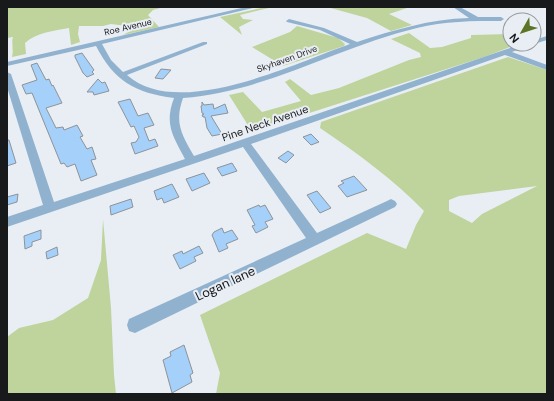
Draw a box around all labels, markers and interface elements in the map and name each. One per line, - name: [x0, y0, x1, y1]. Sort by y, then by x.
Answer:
- north arrow: [502, 12, 542, 52]
- street label: Roe Avenue: [103, 16, 153, 38]
- text: N: [506, 31, 522, 46]
- street label: Skyhaven Drive: [255, 43, 319, 75]
- street label: Pine Neck Avenue: [220, 102, 310, 144]
- street label: Logan lane: [193, 262, 258, 305]

